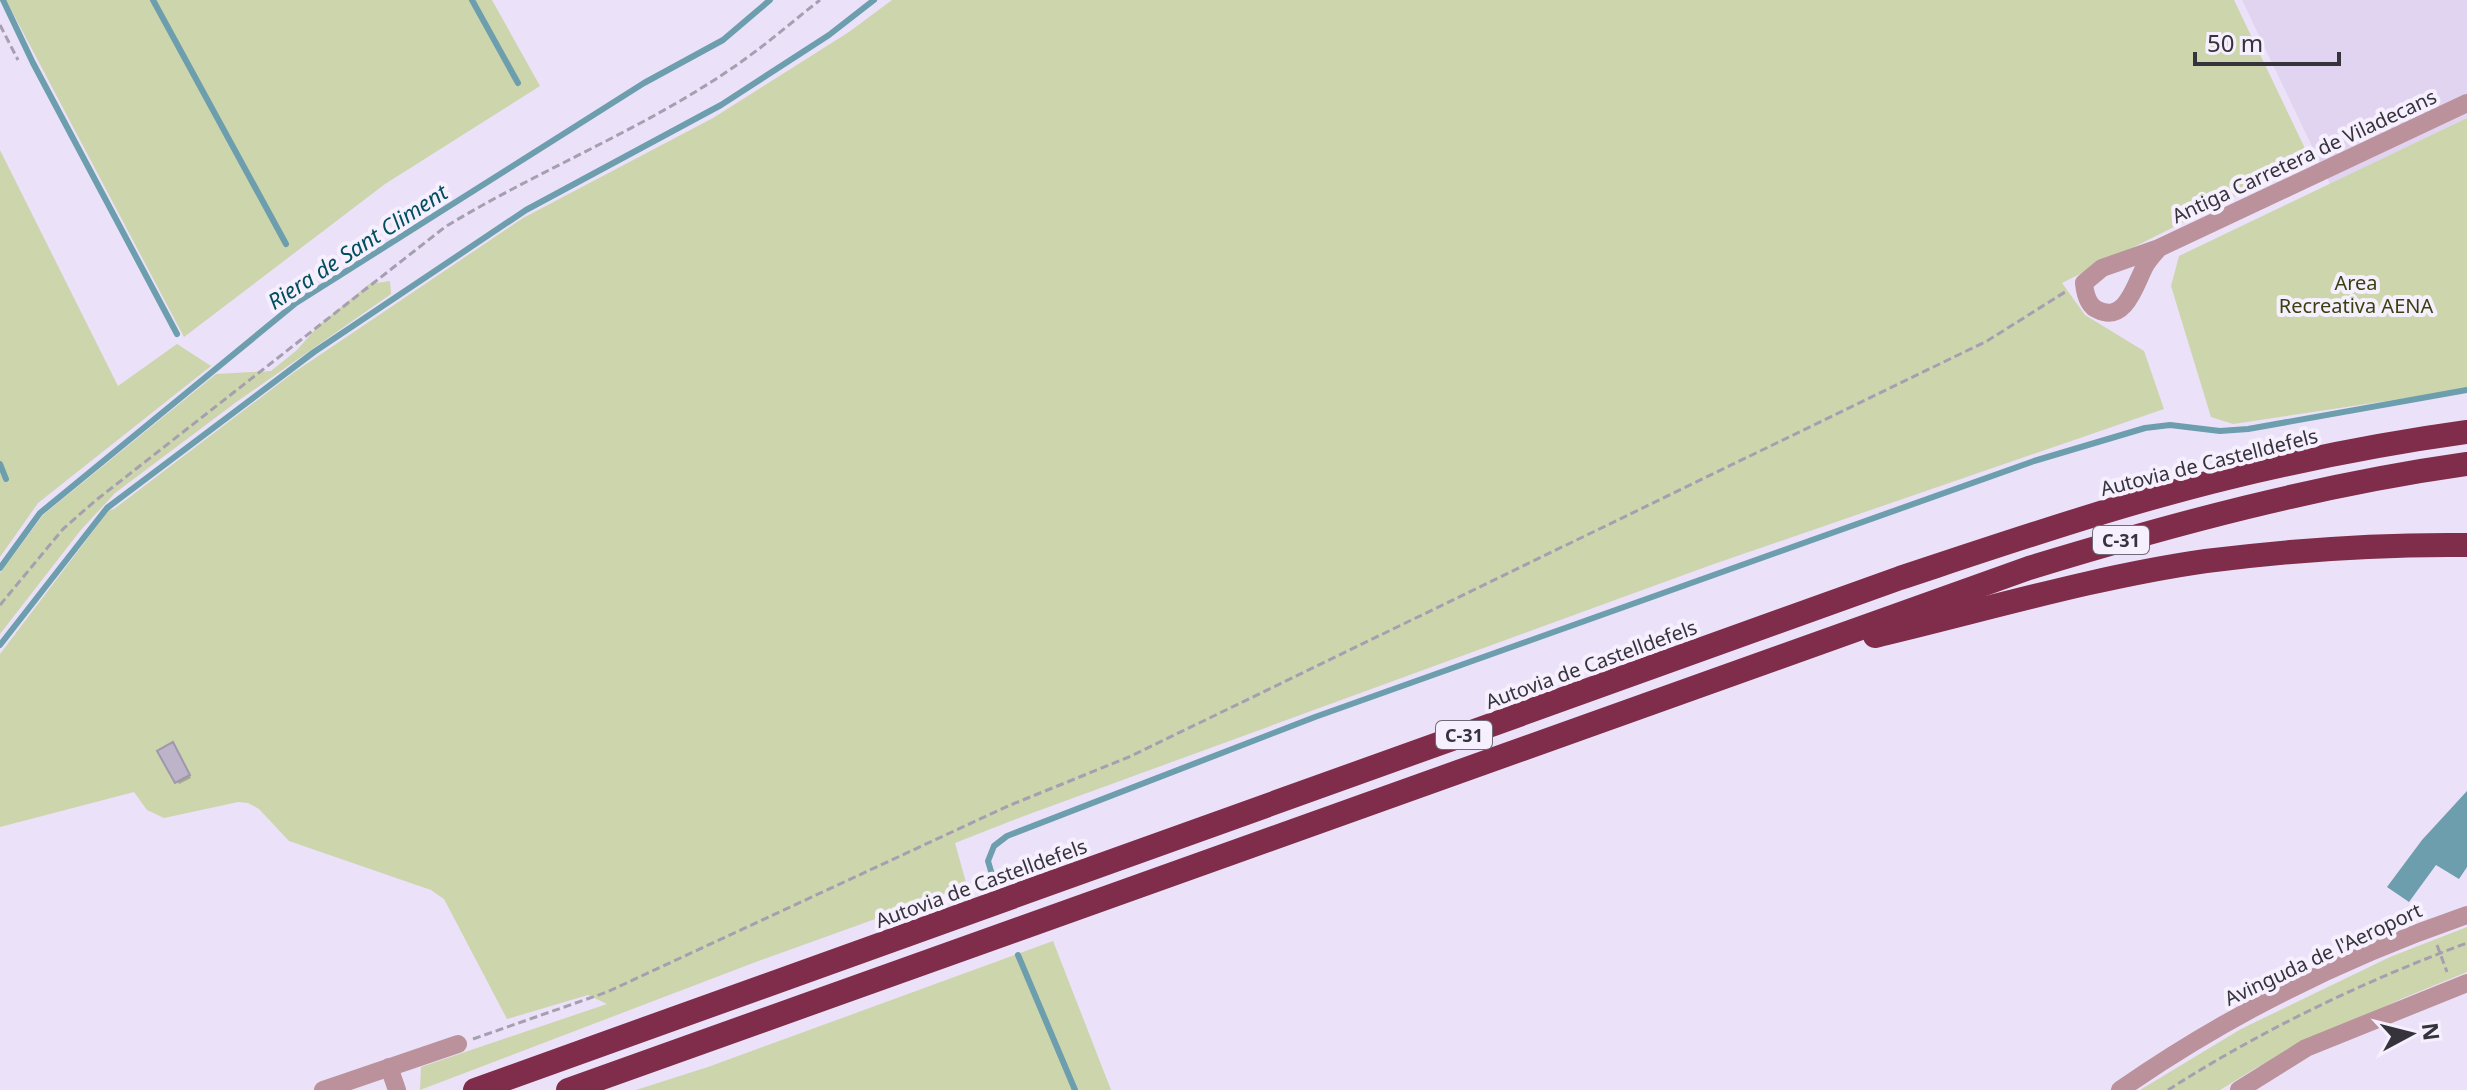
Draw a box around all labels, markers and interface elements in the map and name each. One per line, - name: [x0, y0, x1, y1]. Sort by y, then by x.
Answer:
- scale bar: [2195, 16, 2339, 66]
- text: 50 m: [2207, 26, 2263, 59]
- street label: Antiga Carretera de Viladecans: [2167, 83, 2441, 229]
- water label: Riera de Sant Climent: [261, 176, 454, 316]
- park label: Area Recreativa AENA: [2279, 269, 2433, 319]
- street label: Autovia de Castelldefels: [2097, 422, 2321, 502]
- road number: C-31: [2093, 526, 2149, 554]
- street label: Autovia de Castelldefels: [1481, 613, 1701, 715]
- road number: C-31: [1436, 721, 1492, 749]
- street label: Autovia de Castelldefels: [871, 832, 1091, 934]
- street label: Avinguda de l'Aeroport: [2220, 896, 2426, 1012]
- north arrow: [2371, 994, 2451, 1074]
- text: N: [2416, 1021, 2448, 1042]

